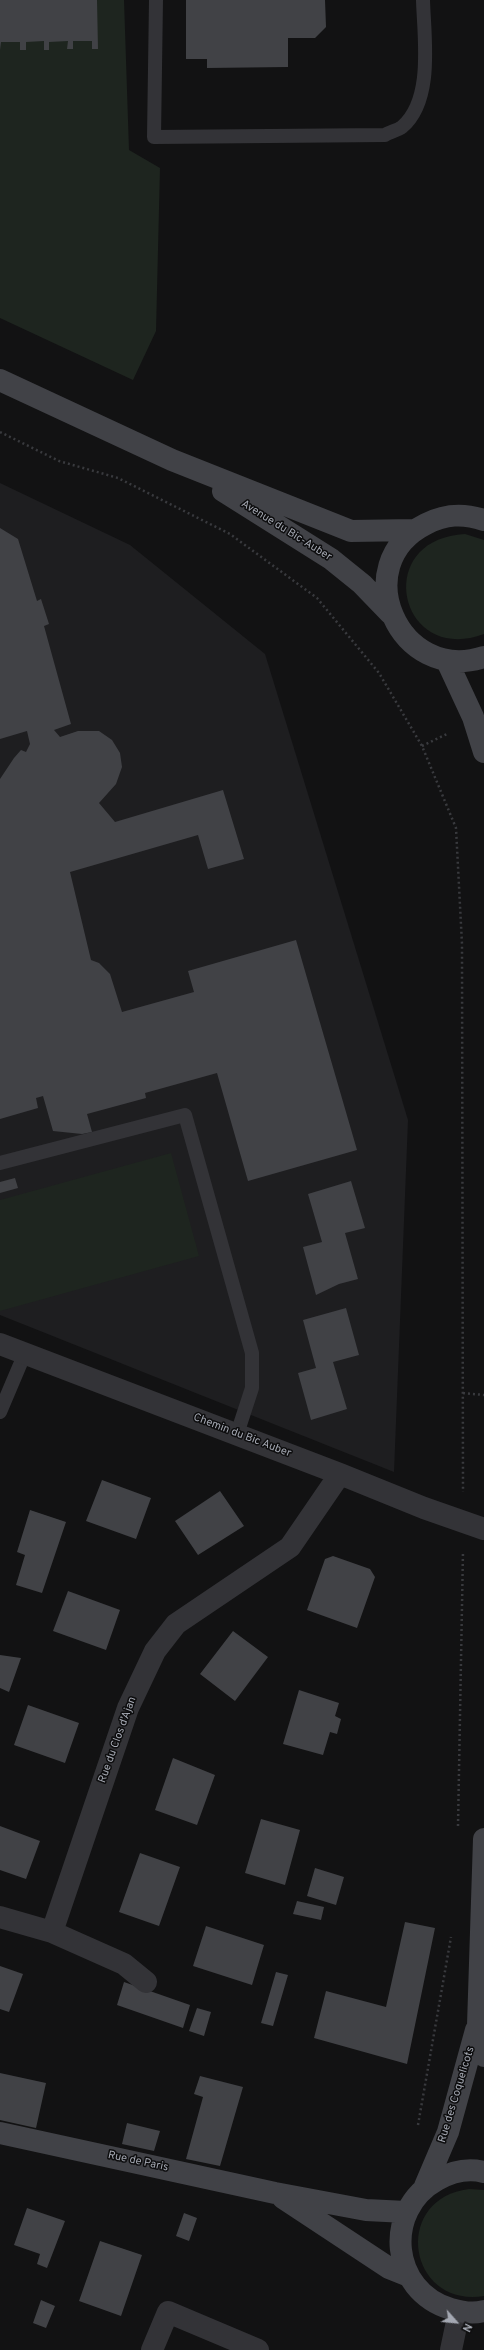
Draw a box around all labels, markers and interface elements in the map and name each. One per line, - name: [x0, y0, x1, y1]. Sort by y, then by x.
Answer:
- street label: Avenue du Bic-Auber: [238, 498, 334, 564]
- street label: Chemin du Bic Auber: [191, 1411, 293, 1461]
- street label: Rue du Clos d’Ajan: [96, 1695, 140, 1785]
- street label: Rue des Coquelicots: [436, 2045, 478, 2145]
- street label: Rue de Paris: [107, 2149, 169, 2175]
- north arrow: [436, 2302, 476, 2342]
- text: N: [459, 2321, 475, 2334]

